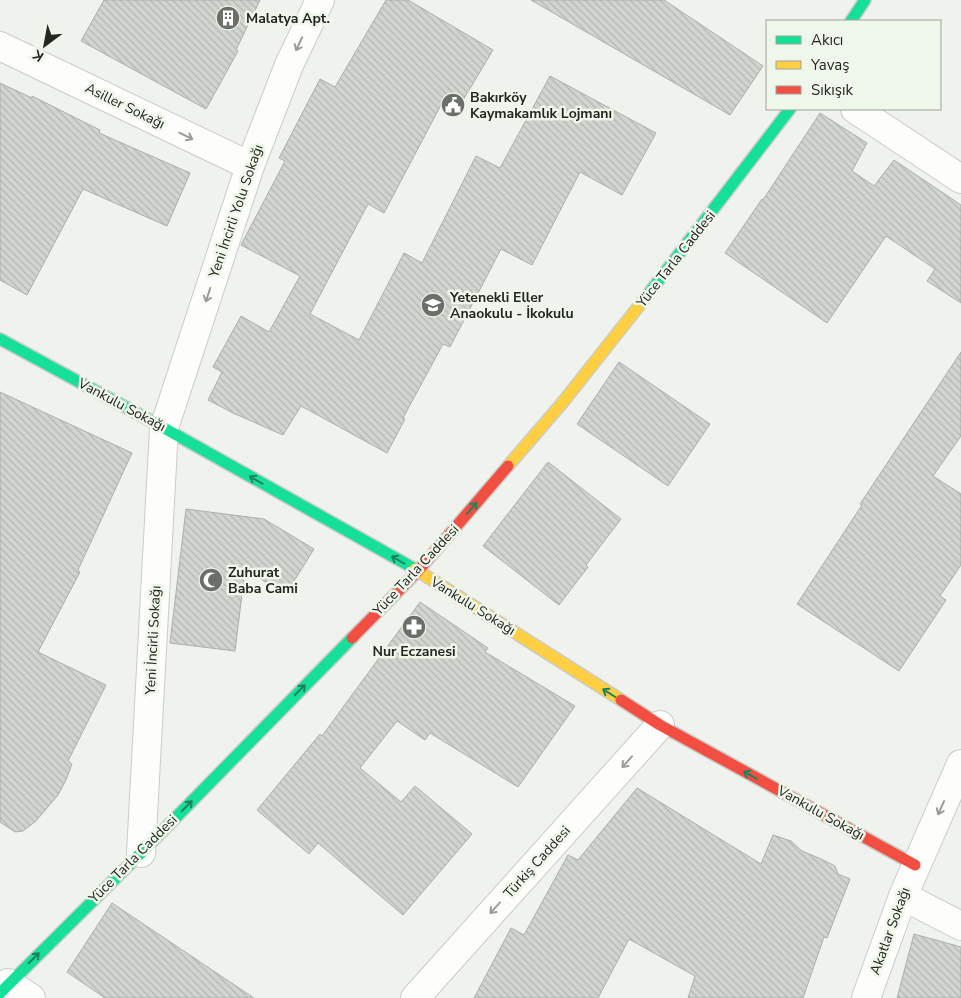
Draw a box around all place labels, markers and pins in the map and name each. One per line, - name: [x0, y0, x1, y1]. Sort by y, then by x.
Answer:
- building icon: Malatya Apt.: [215, 5, 241, 31]
- place label: Malatya Apt.: [246, 9, 330, 28]
- place label: Bakırköy Kaymakamlık Lojmanı: [470, 88, 612, 123]
- public building icon: Bakırköy Kaymakamlık Lojmanı: [440, 92, 466, 118]
- place label: Yetenekli Eller Anaokulu - İkokulu: [449, 288, 574, 323]
- school or university icon: Yetenekli Eller Anaokulu - İkokulu: [420, 292, 446, 318]
- place label: Zuhurat Baba Cami: [228, 563, 298, 598]
- mosque icon: Zuhurat Baba Cami: [198, 567, 224, 593]
- pharmacy icon: Nur Eczanesi: [401, 614, 427, 640]
- place label: Nur Eczanesi: [372, 642, 456, 661]

